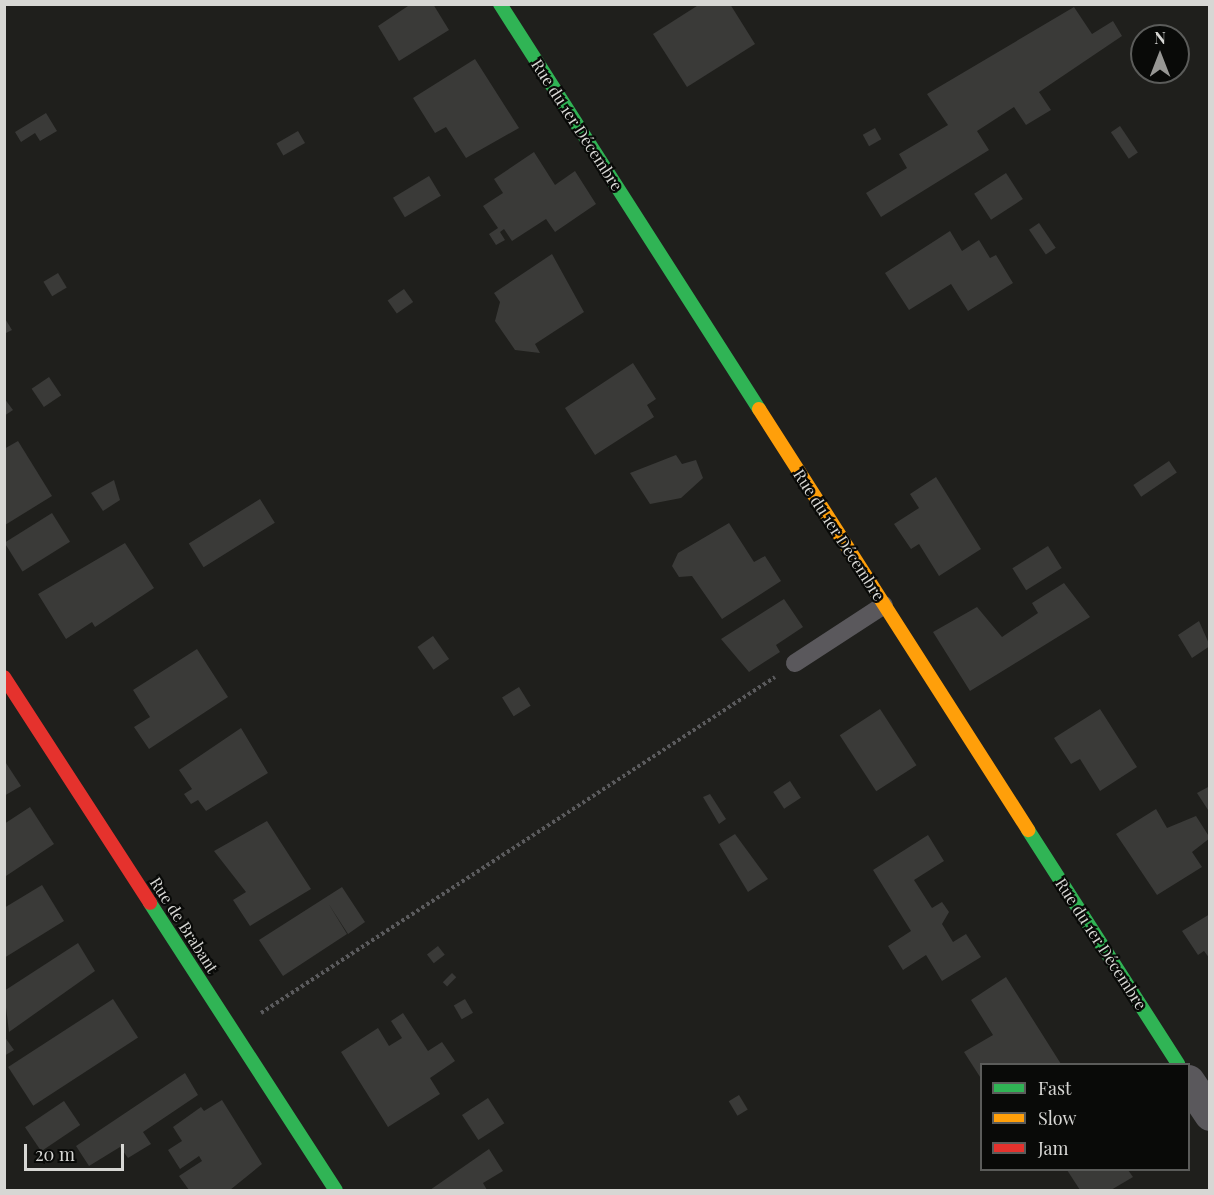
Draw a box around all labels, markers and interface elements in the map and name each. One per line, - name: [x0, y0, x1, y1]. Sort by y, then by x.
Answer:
- north arrow: [1130, 24, 1190, 84]
- text: N: [1154, 27, 1166, 48]
- street label: Rue du 1er Décembre: [527, 56, 627, 194]
- street label: Rue du 1er Décembre: [789, 466, 889, 604]
- street label: Rue de Brabant: [146, 874, 222, 976]
- street label: Rue du 1er Décembre: [1051, 875, 1151, 1013]
- legend: [980, 1063, 1190, 1171]
- text: Fast: [1038, 1076, 1071, 1100]
- text: Slow: [1038, 1106, 1076, 1130]
- scale bar: [27, 1132, 128, 1170]
- text: Jam: [1038, 1136, 1068, 1160]
- text: 20 m: [35, 1142, 75, 1166]

